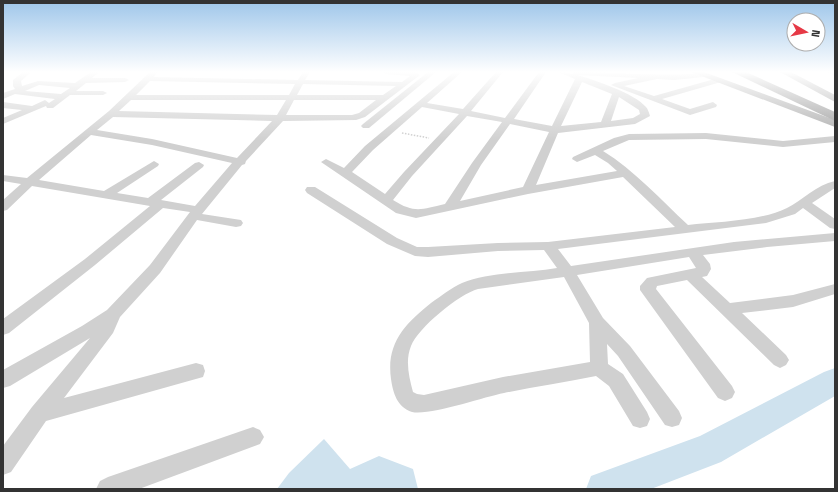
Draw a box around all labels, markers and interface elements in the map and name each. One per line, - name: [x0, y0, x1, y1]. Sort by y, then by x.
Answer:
- north arrow: [786, 12, 826, 52]
- text: N: [808, 29, 823, 38]

